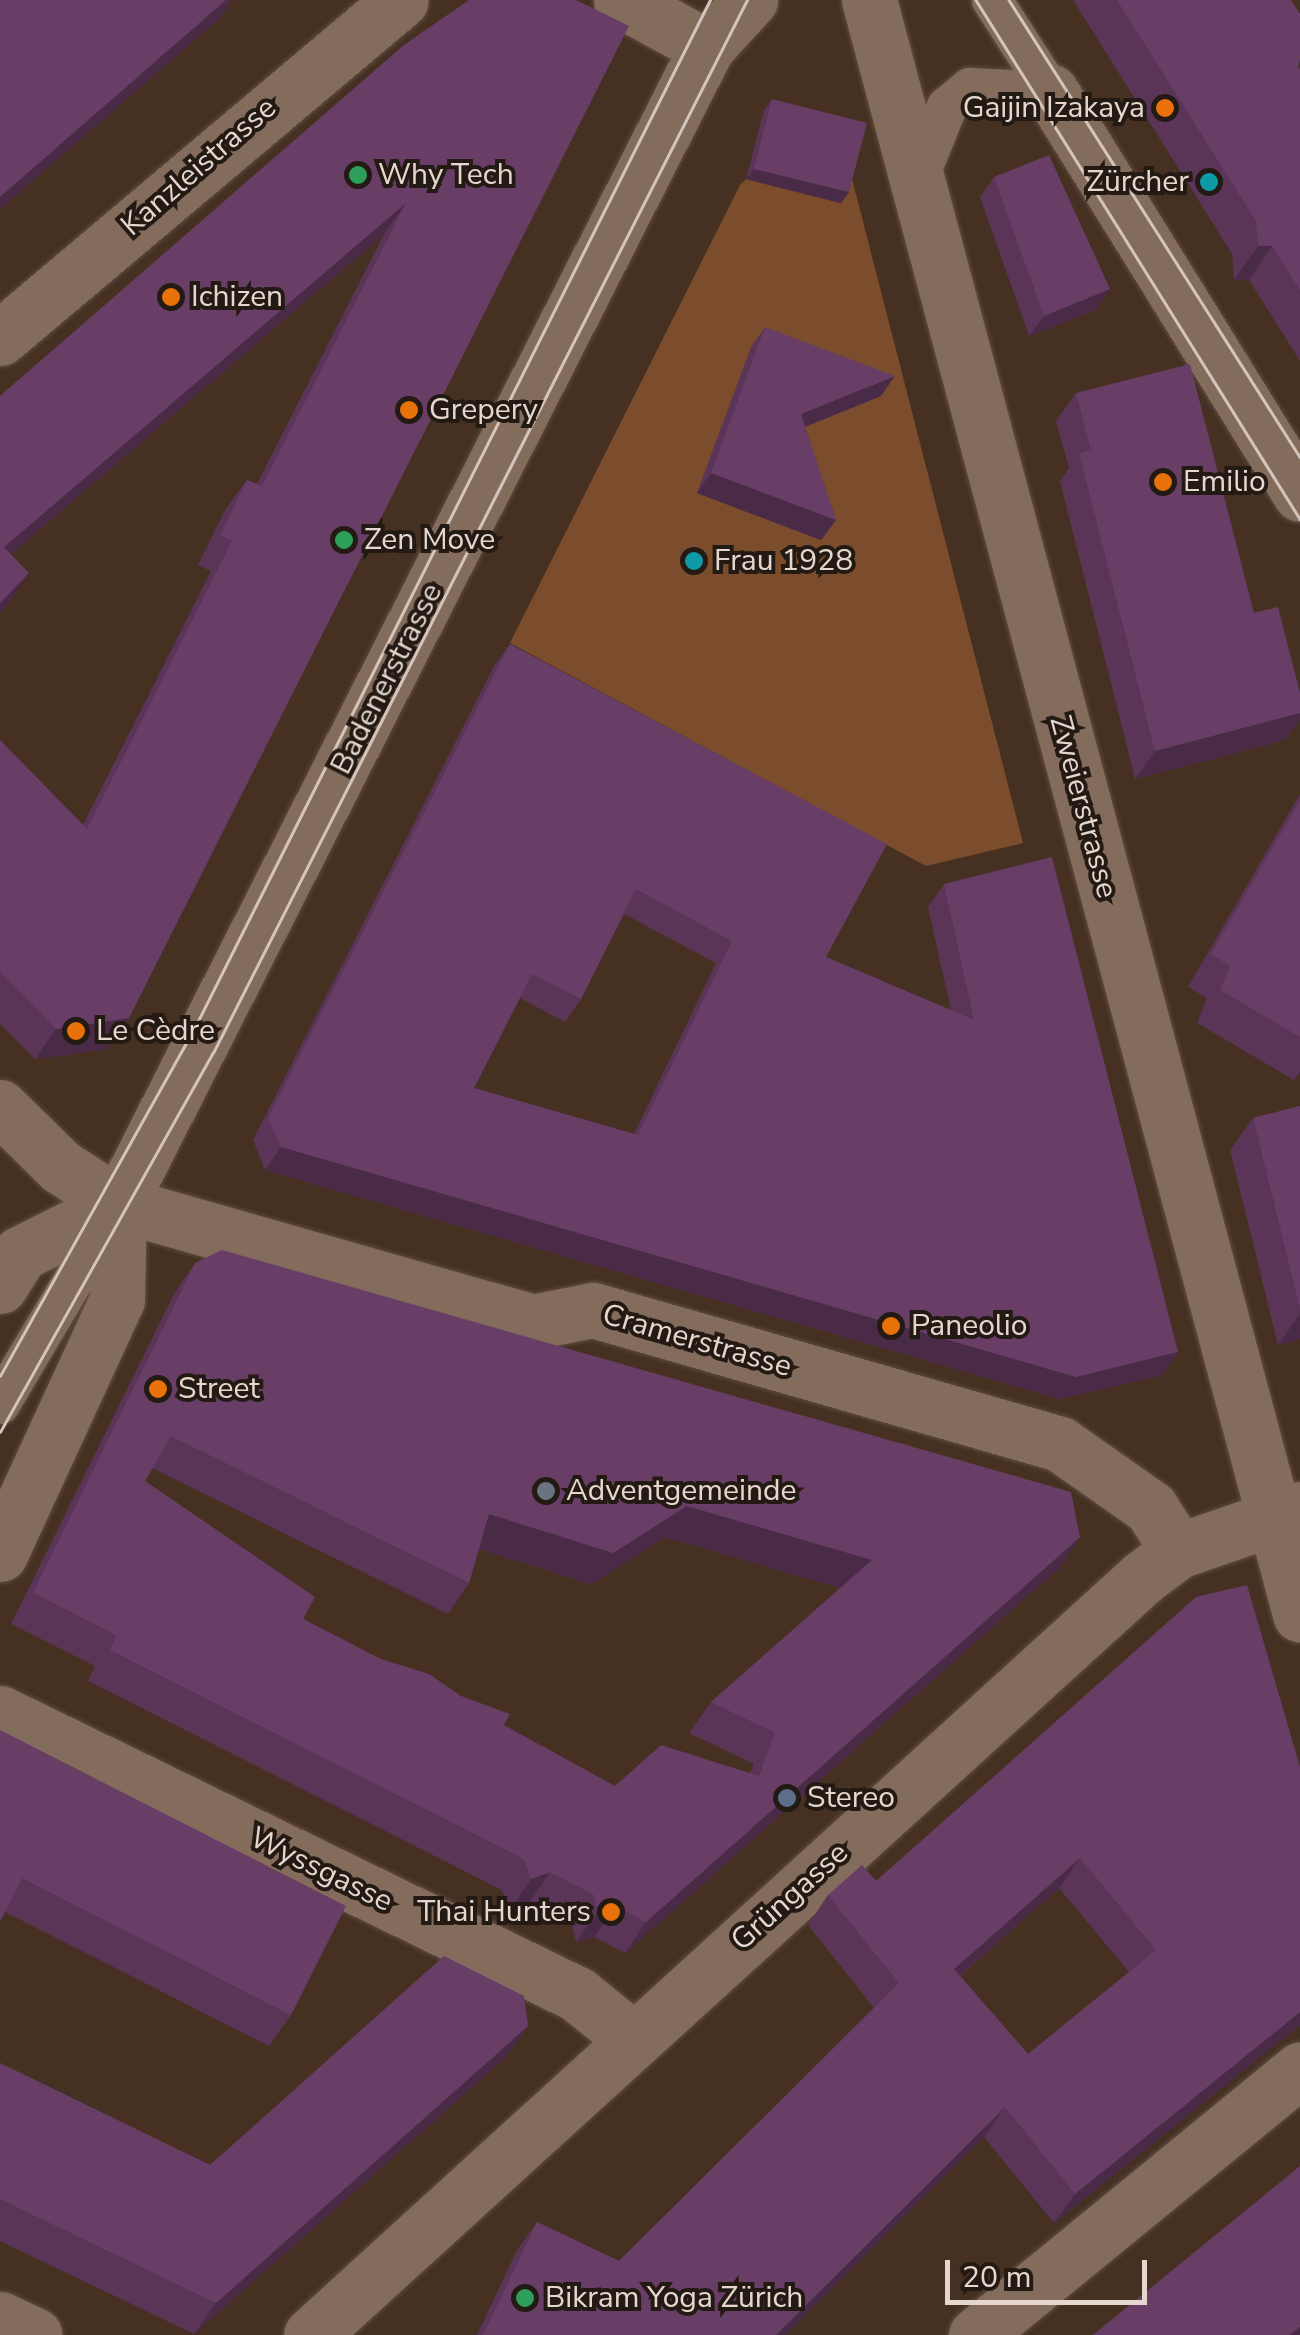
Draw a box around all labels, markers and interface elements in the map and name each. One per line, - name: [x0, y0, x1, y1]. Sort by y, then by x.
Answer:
- street label: Kanzleistrasse: [114, 90, 284, 244]
- place label: Gaijin Izakaya: [963, 90, 1145, 126]
- marker: Gaijin Izakaya: [1154, 97, 1176, 119]
- place label: Why Tech: [378, 157, 514, 193]
- marker: Why Tech: [347, 164, 369, 186]
- place label: Zürcher: [1087, 164, 1189, 200]
- marker: Zürcher: [1198, 171, 1220, 193]
- place label: Ichizen: [191, 279, 283, 315]
- marker: Ichizen: [160, 286, 182, 308]
- place label: Grepery: [429, 392, 538, 428]
- marker: Grepery: [398, 399, 420, 421]
- place label: Emilio: [1183, 464, 1266, 500]
- marker: Emilio: [1152, 471, 1174, 493]
- place label: Zen Move: [364, 522, 495, 558]
- marker: Zen Move: [333, 529, 355, 551]
- place label: Frau 1928: [714, 543, 853, 579]
- marker: Frau 1928: [683, 550, 705, 572]
- street label: Badenerstrasse: [323, 578, 451, 780]
- street label: Zweierstrasse: [1041, 712, 1125, 902]
- place label: Le Cèdre: [96, 1013, 215, 1049]
- marker: Le Cèdre: [65, 1020, 87, 1042]
- street label: Cramerstrasse: [598, 1297, 796, 1385]
- place label: Paneolio: [911, 1308, 1027, 1344]
- marker: Paneolio: [880, 1315, 902, 1337]
- place label: Street: [178, 1371, 260, 1407]
- marker: Street: [147, 1378, 169, 1400]
- place label: Adventgemeinde: [566, 1473, 796, 1509]
- marker: Adventgemeinde: [535, 1480, 557, 1502]
- place label: Stereo: [807, 1780, 895, 1816]
- marker: Stereo: [776, 1787, 798, 1809]
- street label: Wyssgasse: [244, 1820, 398, 1920]
- street label: Grüngasse: [724, 1835, 856, 1959]
- place label: Thai Hunters: [417, 1894, 591, 1930]
- marker: Thai Hunters: [600, 1901, 622, 1923]
- scale bar: [950, 2240, 1152, 2302]
- text: 20 m: [962, 2257, 1031, 2298]
- place label: Bikram Yoga Zürich: [545, 2280, 803, 2316]
- marker: Bikram Yoga Zürich: [514, 2287, 536, 2309]

